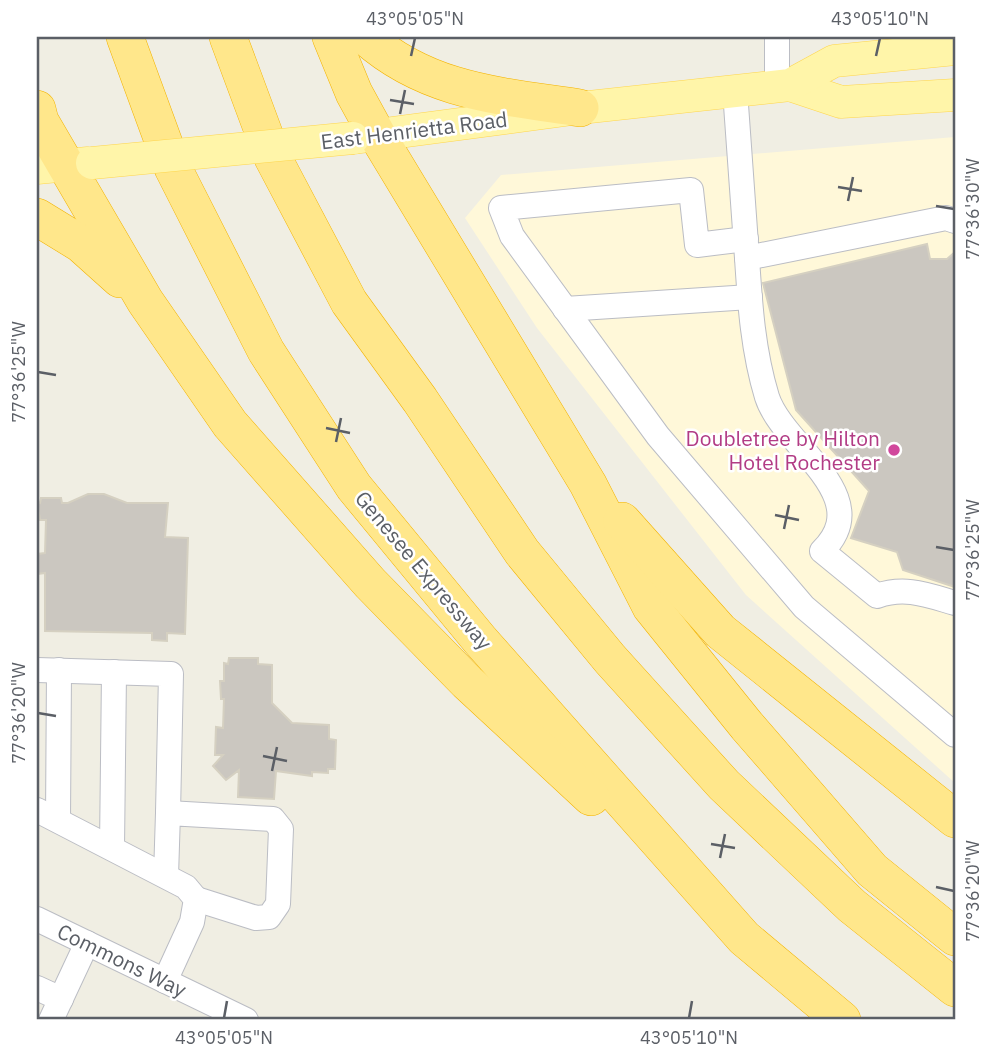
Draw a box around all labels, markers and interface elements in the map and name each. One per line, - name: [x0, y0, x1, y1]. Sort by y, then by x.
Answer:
- text: 43°05'05"N: [366, 7, 464, 30]
- text: 43°05'10"N: [831, 7, 929, 30]
- street label: East Henrietta Road: [319, 105, 509, 155]
- text: 77°36'30"W: [961, 158, 984, 260]
- text: 77°36'25"W: [7, 321, 30, 423]
- place label: Doubletree by Hilton Hotel Rochester: [686, 424, 880, 476]
- marker: Doubletree by Hilton Hotel Rochester: [886, 442, 902, 458]
- street label: Genesee Expressway: [349, 485, 499, 656]
- text: 77°36'25"W: [961, 499, 984, 601]
- text: 77°36'20"W: [7, 662, 30, 764]
- text: 77°36'20"W: [961, 840, 984, 942]
- street label: Commons Way: [53, 917, 192, 1004]
- text: 43°05'05"N: [175, 1026, 273, 1049]
- text: 43°05'10"N: [640, 1026, 738, 1049]

